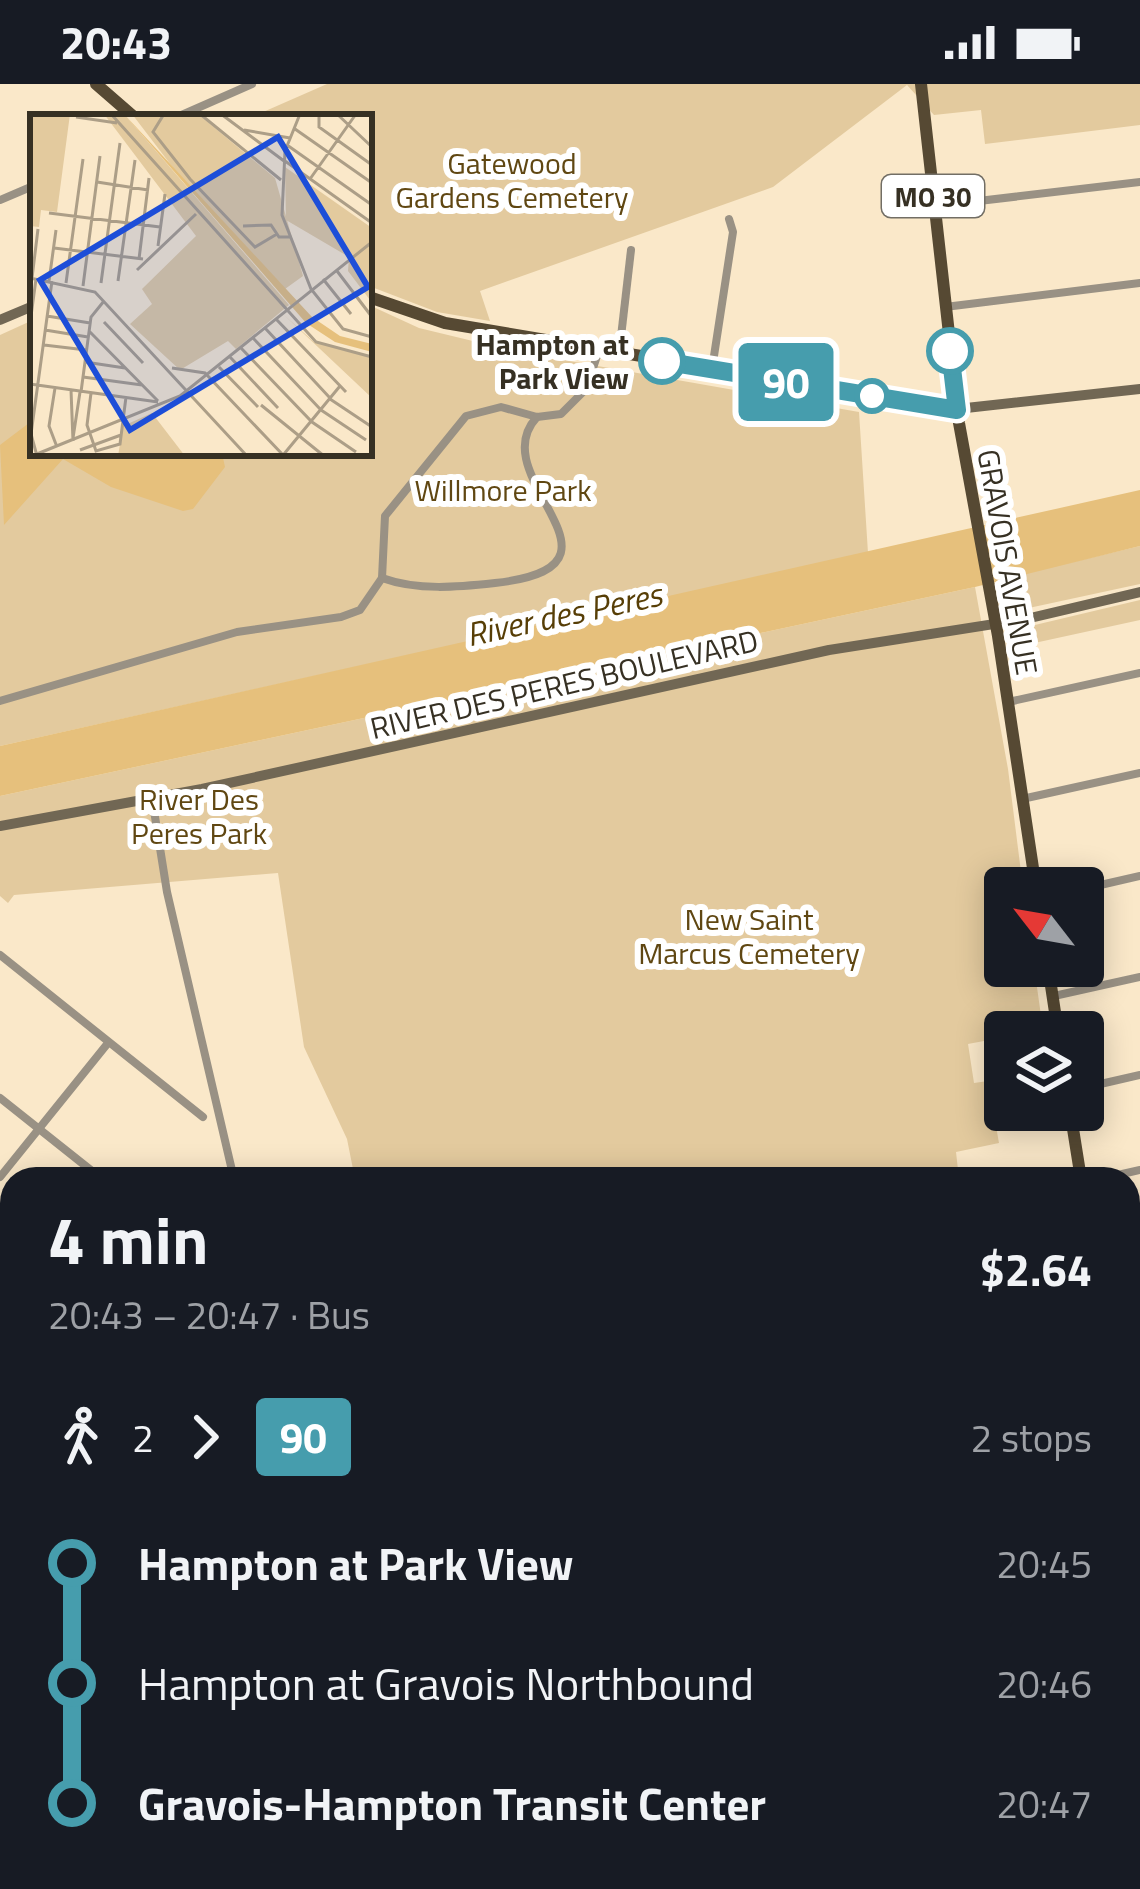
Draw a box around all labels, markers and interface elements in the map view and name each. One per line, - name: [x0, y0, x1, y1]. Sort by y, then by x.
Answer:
- text: 20:43: [60, 8, 172, 76]
- inset map: [30, 114, 372, 456]
- park label: Gatewood Gardens Cemetery: [395, 140, 629, 220]
- road number: MO 30: [882, 175, 984, 217]
- place label: Hampton at Park View: [476, 321, 629, 401]
- unlabelled marker: [928, 329, 972, 373]
- marker: Hampton at Park View: [640, 339, 684, 383]
- line badge: 90: [732, 343, 840, 421]
- text: 90: [762, 350, 810, 414]
- unlabelled marker: [856, 380, 888, 412]
- street label: GRAVOIS AVENUE: [966, 446, 1050, 678]
- park label: Willmore Park: [414, 467, 592, 513]
- water label: River des Peres: [462, 569, 668, 659]
- street label: RIVER DES PERES BOULEVARD: [366, 617, 762, 751]
- park label: River Des Peres Park: [131, 776, 267, 856]
- north arrow: [984, 867, 1104, 987]
- map controls: [984, 867, 1104, 1131]
- park label: New Saint Marcus Cemetery: [638, 896, 860, 976]
- button: layers: [984, 1011, 1104, 1131]
- text: 4 min: [48, 1189, 208, 1290]
- text: $2.64: [980, 1235, 1092, 1303]
- text: 20:43 – 20:47 · Bus: [48, 1285, 370, 1344]
- icon: walk: [48, 1404, 114, 1470]
- icon: forward: [172, 1404, 238, 1470]
- text: 90: [280, 1405, 327, 1469]
- text: 2: [132, 1408, 154, 1467]
- text: 2 stops: [970, 1408, 1092, 1467]
- text: Hampton at Park View: [138, 1529, 574, 1597]
- text: 20:45: [996, 1534, 1092, 1593]
- text: Hampton at Gravois Northbound: [138, 1649, 754, 1717]
- text: 20:46: [996, 1654, 1092, 1713]
- text: Gravois-Hampton Transit Center: [138, 1769, 766, 1837]
- text: 20:47: [996, 1774, 1092, 1833]

